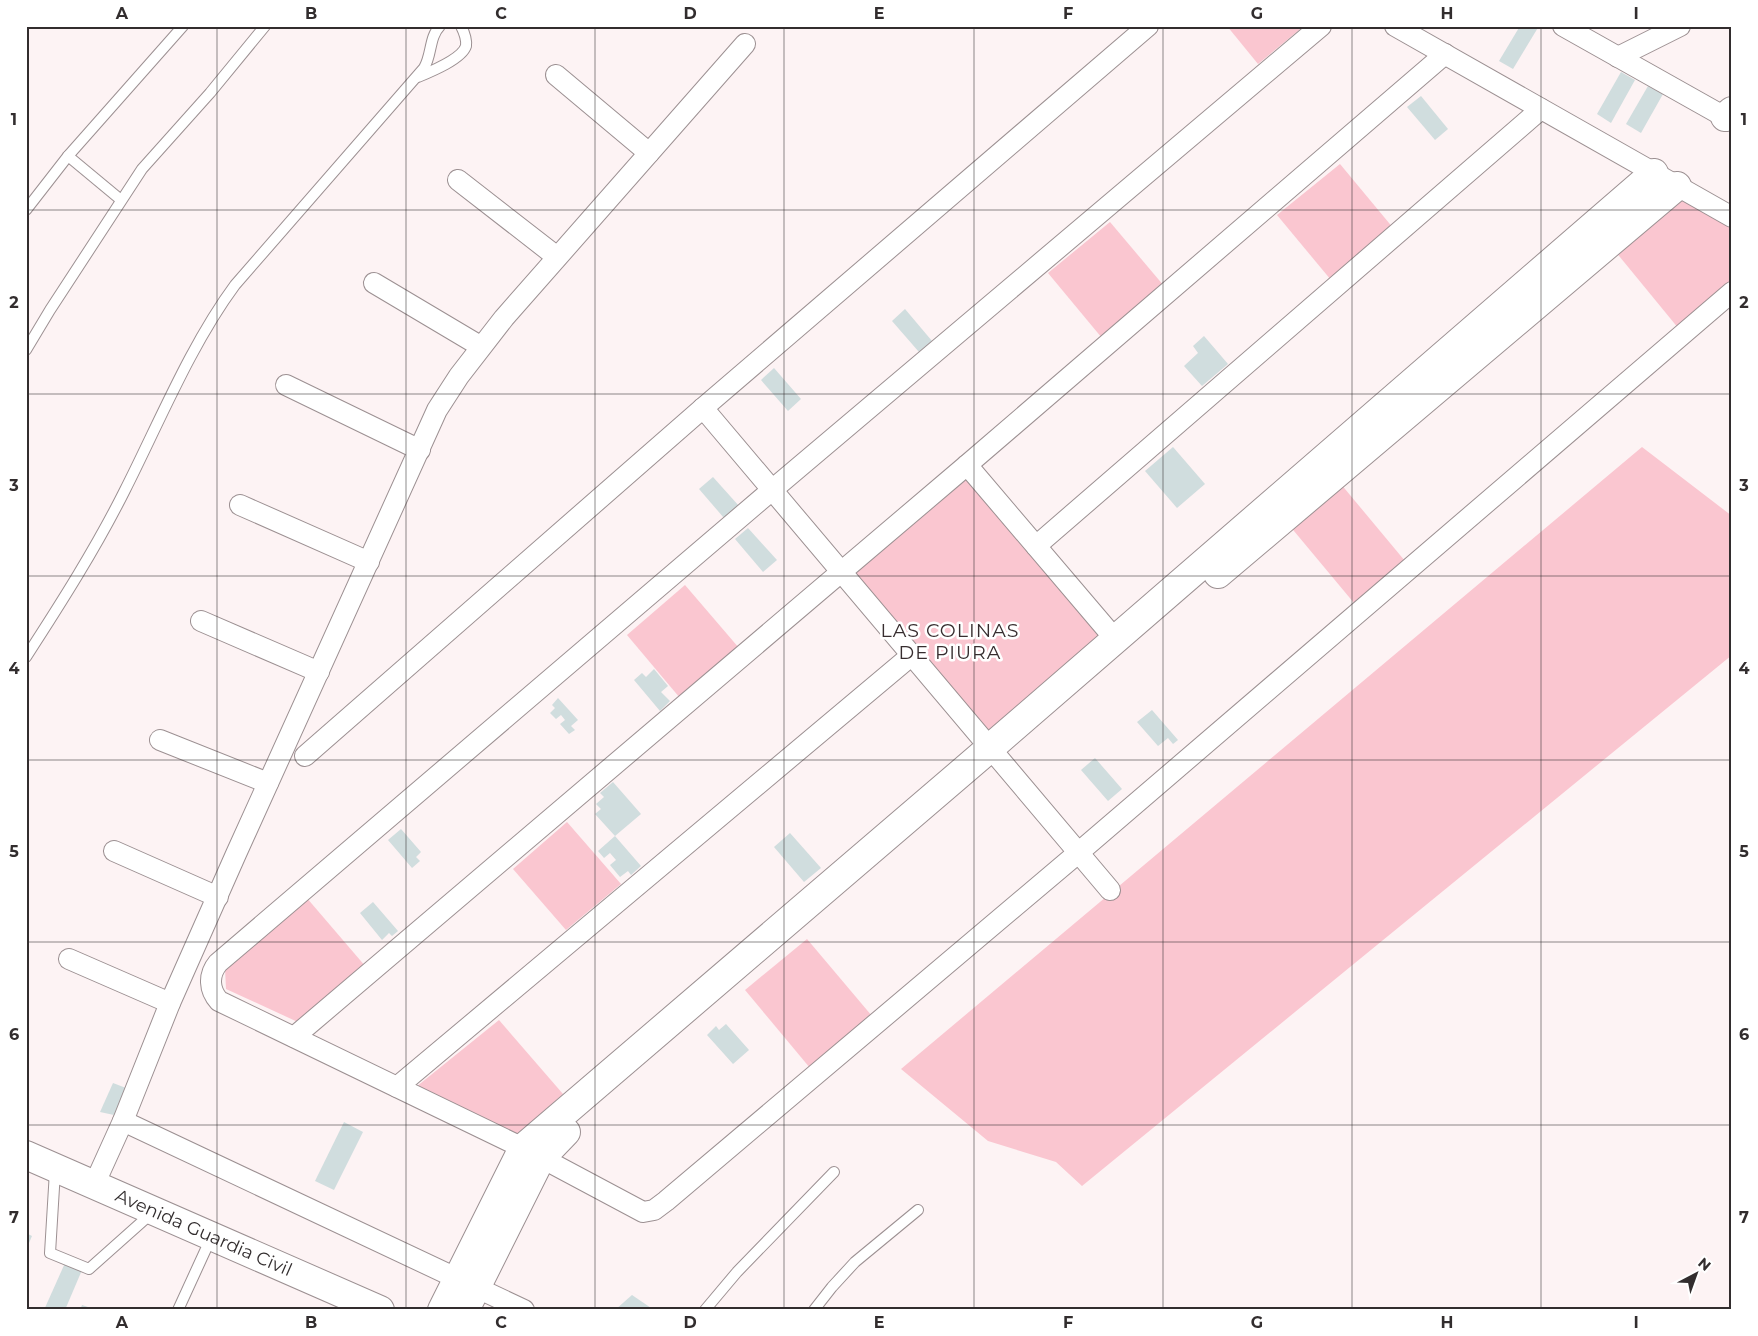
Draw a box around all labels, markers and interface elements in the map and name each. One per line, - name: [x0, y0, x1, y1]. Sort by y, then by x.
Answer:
- text: A: [115, 4, 129, 23]
- text: B: [305, 4, 317, 23]
- text: C: [495, 4, 507, 23]
- text: D: [683, 4, 697, 23]
- text: E: [874, 4, 884, 23]
- text: F: [1063, 4, 1073, 23]
- text: G: [1251, 4, 1263, 23]
- text: H: [1441, 4, 1453, 23]
- text: I: [1633, 4, 1639, 23]
- text: 1: [11, 110, 17, 129]
- text: 1: [1741, 110, 1747, 129]
- text: 2: [9, 293, 19, 312]
- text: 2: [1739, 293, 1749, 312]
- text: 3: [8, 476, 19, 495]
- text: 3: [1738, 476, 1749, 495]
- district label: LAS COLINAS DE PIURA: [881, 619, 1019, 664]
- text: 4: [8, 659, 20, 678]
- text: 4: [1738, 659, 1750, 678]
- text: 5: [9, 842, 19, 861]
- text: 5: [1739, 842, 1749, 861]
- text: 6: [9, 1025, 19, 1044]
- text: 6: [1739, 1025, 1749, 1044]
- street label: Avenida Guardia Civil: [112, 1185, 295, 1281]
- text: 7: [9, 1208, 19, 1227]
- text: 7: [1739, 1208, 1749, 1227]
- north arrow: [1670, 1248, 1720, 1298]
- text: N: [1694, 1254, 1715, 1275]
- text: A: [115, 1313, 129, 1332]
- text: B: [305, 1313, 317, 1332]
- text: C: [495, 1313, 507, 1332]
- text: D: [683, 1313, 697, 1332]
- text: E: [874, 1313, 884, 1332]
- text: F: [1063, 1313, 1073, 1332]
- text: G: [1251, 1313, 1263, 1332]
- text: H: [1441, 1313, 1453, 1332]
- text: I: [1633, 1313, 1639, 1332]

